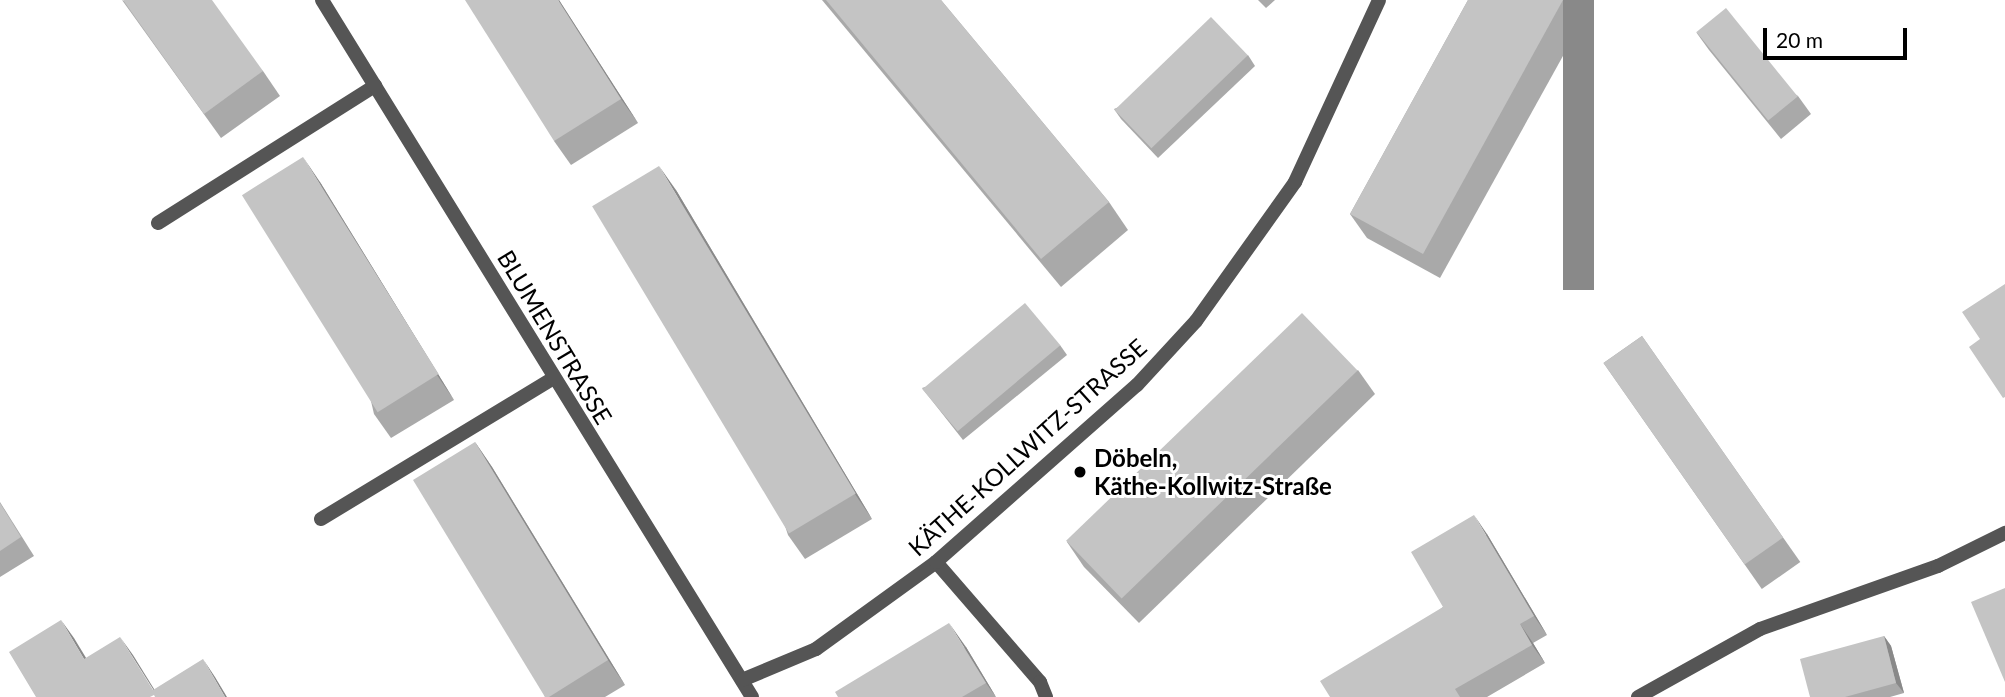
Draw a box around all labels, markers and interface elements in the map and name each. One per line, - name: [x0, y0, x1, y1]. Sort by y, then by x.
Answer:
- scale bar: [1767, 14, 1910, 58]
- text: 20 m: [1776, 27, 1823, 52]
- street label: BLUMENSTRASSE: [492, 245, 618, 429]
- street label: KÄTHE-KOLLWITZ-STRASSE: [902, 333, 1152, 561]
- place label: Döbeln, Käthe-Kollwitz-Straße: [1094, 444, 1332, 500]
- marker: Döbeln, Käthe-Kollwitz-Straße: [1072, 464, 1088, 480]

